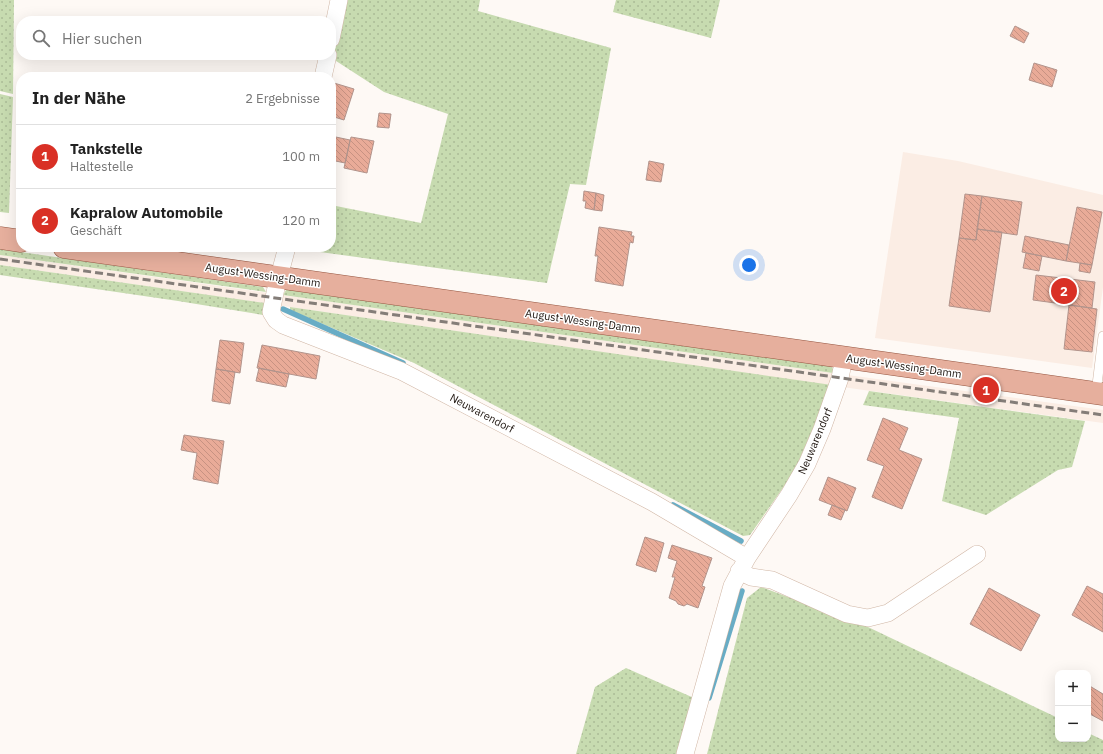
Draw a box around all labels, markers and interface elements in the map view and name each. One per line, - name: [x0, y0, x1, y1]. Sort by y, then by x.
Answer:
- search box: [16, 16, 336, 60]
- icon: search: [30, 27, 52, 49]
- text: Hier suchen: [62, 29, 142, 48]
- text: In der Nähe: [32, 87, 126, 109]
- text: 2 Ergebnisse: [245, 90, 320, 107]
- text: Tankstelle: [70, 139, 143, 158]
- text: 1: [41, 148, 49, 165]
- text: 100 m: [282, 148, 320, 165]
- text: Haltestelle: [70, 158, 133, 175]
- text: Kapralow Automobile: [70, 203, 223, 222]
- text: 2: [41, 212, 49, 229]
- text: 120 m: [282, 212, 320, 229]
- text: Geschäft: [70, 222, 122, 239]
- your location: [739, 255, 759, 275]
- street label: August-Wessing-Damm: [204, 260, 322, 290]
- pin: 2: [1051, 276, 1077, 306]
- street label: August-Wessing-Damm: [524, 306, 642, 336]
- street label: August-Wessing-Damm: [845, 351, 963, 381]
- pin: 1: [973, 375, 999, 405]
- street label: Neuwarendorf: [447, 390, 517, 436]
- street label: Neuwarendorf: [795, 405, 835, 476]
- map controls: [1055, 670, 1091, 742]
- button: +: [1055, 670, 1091, 706]
- button: −: [1055, 706, 1091, 742]

